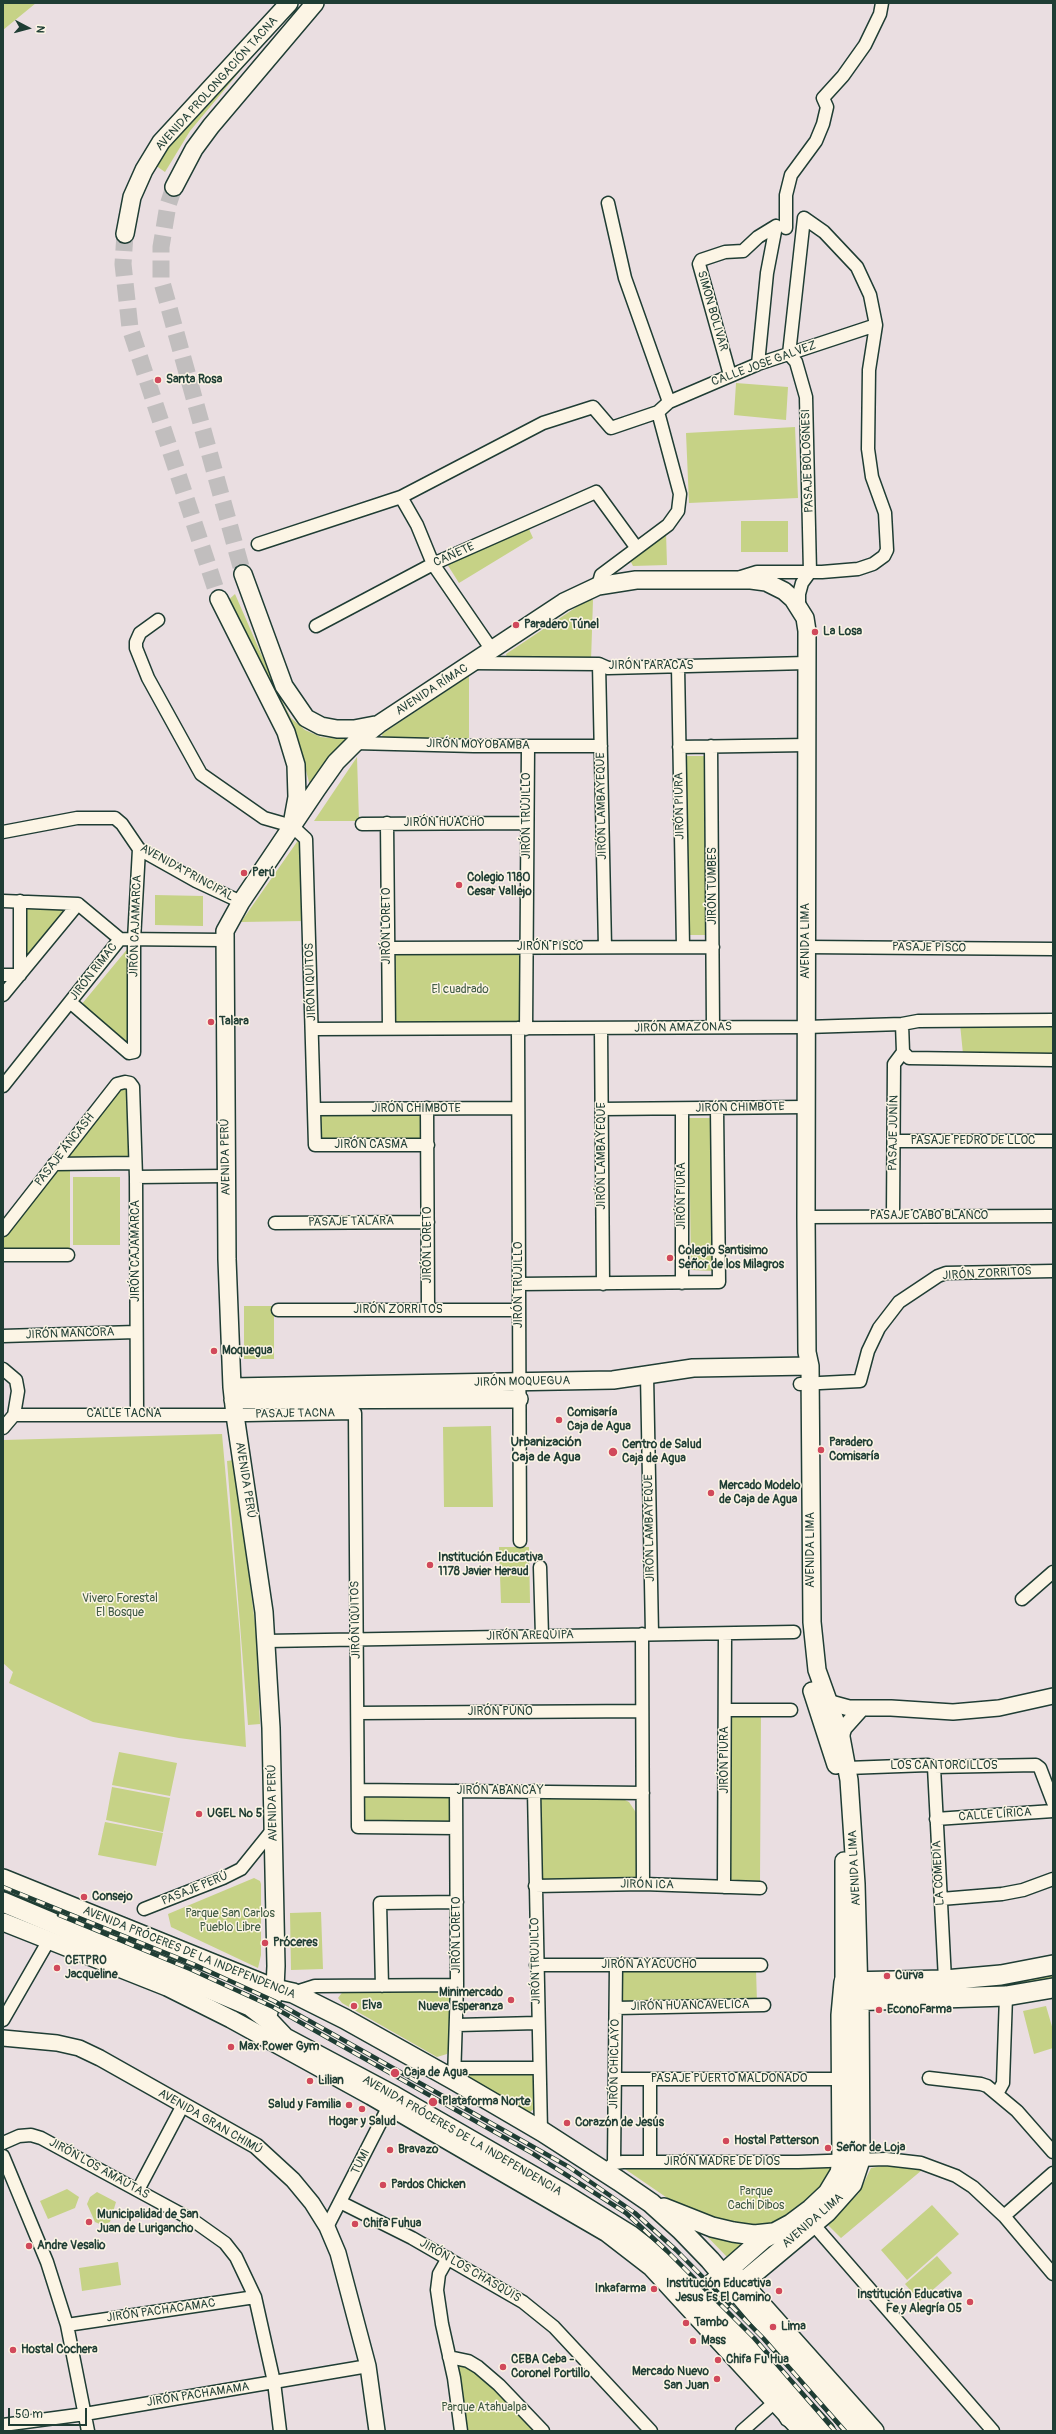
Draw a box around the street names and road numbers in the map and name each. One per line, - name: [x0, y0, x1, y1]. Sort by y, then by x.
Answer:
- street label: AVENIDA PROLONGACIÓN TACNA: [153, 14, 281, 154]
- street label: SIMON BOLIVAR: [694, 269, 730, 353]
- street label: CALLE JOSE GALVEZ: [709, 338, 819, 390]
- street label: PASAJE BOLOGNESI: [799, 409, 817, 513]
- street label: CAÑETE: [431, 540, 477, 570]
- street label: JIRÓN PARACAS: [609, 659, 693, 673]
- street label: AVENIDA RÍMAC: [393, 661, 471, 719]
- street label: JIRÓN MOYOBAMBA: [426, 737, 530, 753]
- street label: JIRÓN LAMBAYEQUE: [594, 752, 610, 860]
- street label: JIRÓN PIURA: [672, 772, 688, 840]
- street label: JIRÓN TRUJILLO: [520, 773, 534, 859]
- street label: JIRÓN HUACHO: [404, 816, 484, 830]
- street label: AVENIDA PRINCIPAL: [138, 841, 236, 905]
- street label: JIRÓN TUMBES: [706, 847, 720, 925]
- street label: JIRÓN CAJAMARCA: [127, 875, 145, 977]
- street label: JIRÓN LORETO: [380, 888, 394, 964]
- street label: AVENIDA LIMA: [799, 903, 813, 979]
- street label: JIRÓN RIMAC: [67, 940, 121, 1004]
- street label: JIRÓN PISCO: [517, 940, 583, 954]
- street label: PASAJE PISCO: [892, 940, 966, 956]
- street label: JIRÓN IQUITOS: [302, 943, 320, 1021]
- street label: JIRÓN AMAZONAS: [634, 1020, 732, 1036]
- street label: PASAJE JUNÍN: [886, 1095, 902, 1171]
- street label: JIRÓN CHIMBOTE: [695, 1100, 785, 1116]
- street label: JIRÓN CHIMBOTE: [371, 1102, 461, 1116]
- street label: JIRÓN LAMBAYEQUE: [595, 1102, 609, 1210]
- street label: PASAJE ÁNCASH: [32, 1111, 98, 1189]
- street label: AVENIDA PERÚ: [218, 1118, 234, 1196]
- street label: PASAJE PEDRO DE LLOC: [911, 1134, 1035, 1148]
- street label: JIRÓN CASMA: [334, 1138, 408, 1152]
- street label: JIRÓN PIURA: [675, 1162, 689, 1230]
- street label: JIRÓN CAJAMARCA: [129, 1200, 143, 1302]
- street label: JIRÓN LORETO: [421, 1207, 435, 1283]
- street label: PASAJE CABO BLANCO: [870, 1209, 988, 1223]
- street label: PASAJE TALARA: [308, 1214, 394, 1230]
- street label: JIRÓN TRUJILLO: [512, 1242, 526, 1328]
- street label: JIRÓN ZORRITOS: [942, 1264, 1032, 1284]
- street label: JIRÓN ZORRITOS: [353, 1303, 443, 1317]
- street label: JIRÓN MANCORA: [25, 1325, 115, 1343]
- street label: JIRÓN MOQUEGUA: [474, 1374, 570, 1390]
- street label: PASAJE TACNA: [255, 1406, 335, 1422]
- street label: CALLE TACNA: [87, 1407, 161, 1421]
- street label: AVENIDA PERÚ: [232, 1441, 258, 1519]
- street label: JIRÓN LAMBAYEQUE: [642, 1474, 658, 1582]
- street label: AVENIDA LIMA: [804, 1512, 818, 1588]
- street label: JIRÓN IQUITOS: [348, 1581, 364, 1659]
- street label: JIRÓN AREQUIPA: [486, 1628, 574, 1644]
- street label: JIRÓN PUNO: [467, 1705, 533, 1719]
- street label: JIRÓN PIURA: [718, 1726, 732, 1794]
- street label: LOS CANTORCILLOS: [890, 1759, 998, 1773]
- street label: AVENIDA PERÚ: [265, 1764, 281, 1842]
- street label: JIRÓN ABANCAY: [456, 1784, 544, 1798]
- street label: CALLE LÍRICA: [958, 1805, 1032, 1825]
- street label: AVENIDA LIMA: [846, 1830, 864, 1906]
- street label: LA COMEDIA: [930, 1840, 948, 1906]
- street label: PASAJE PERÚ: [160, 1869, 230, 1909]
- street label: JIRÓN ICA: [620, 1877, 674, 1893]
- street label: JIRÓN LORETO: [450, 1897, 464, 1973]
- street label: AVENIDA PRÓCERES DE LA INDEPENDENCIA: [81, 1904, 297, 2002]
- street label: JIRÓN TRUJILLO: [528, 1918, 544, 2004]
- street label: JIRÓN AYACUCHO: [601, 1958, 697, 1972]
- street label: JIRÓN HUANCAVELICA: [631, 1998, 749, 2014]
- street label: JIRÓN CHICLAYO: [607, 2019, 623, 2109]
- street label: PASAJE PUERTO MALDONADO: [651, 2072, 807, 2086]
- street label: AVENIDA PRÓCERES DE LA INDEPENDENCIA: [360, 2073, 564, 2199]
- street label: AVENIDA GRAN CHIMÚ: [155, 2086, 265, 2158]
- street label: JIRÓN LOS AMAUTAS: [46, 2136, 152, 2202]
- street label: TUMI: [349, 2147, 373, 2177]
- street label: JIRÓN MADRE DE DIOS: [664, 2155, 780, 2169]
- street label: AVENIDA LIMA: [780, 2191, 846, 2251]
- street label: JIRÓN LOS CHASQUIS: [417, 2236, 523, 2306]
- street label: JIRÓN PACHACAMAC: [106, 2296, 216, 2326]
- street label: JIRÓN PACHAMAMA: [146, 2380, 250, 2410]

